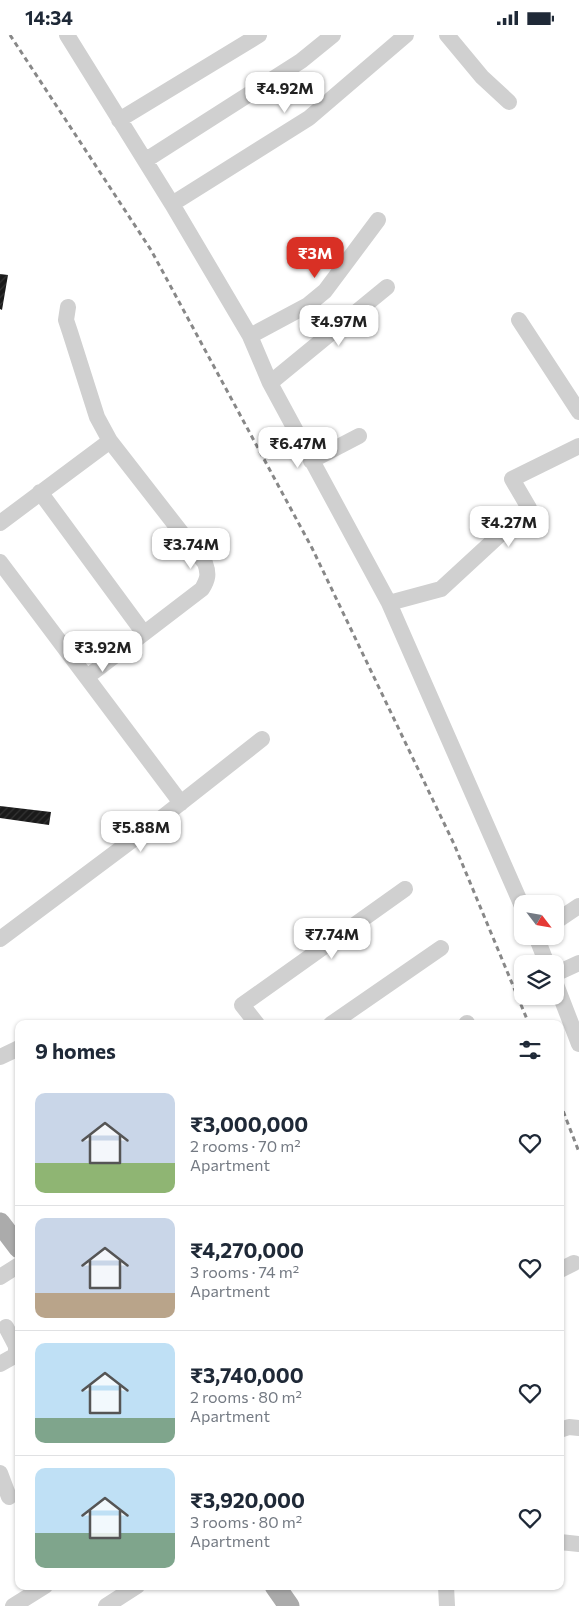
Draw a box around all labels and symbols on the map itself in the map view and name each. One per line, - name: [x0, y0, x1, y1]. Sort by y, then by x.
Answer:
- pin: ₹4.92M: [244, 71, 326, 114]
- pin: ₹3M: [291, 237, 339, 279]
- pin: ₹4.97M: [298, 305, 380, 347]
- pin: ₹6.47M: [257, 427, 339, 469]
- pin: ₹4.27M: [468, 505, 550, 548]
- pin: ₹3.74M: [150, 527, 232, 570]
- pin: ₹3.92M: [62, 631, 144, 673]
- pin: ₹5.88M: [100, 811, 182, 853]
- north arrow: [514, 895, 564, 945]
- pin: ₹7.74M: [291, 917, 373, 960]

